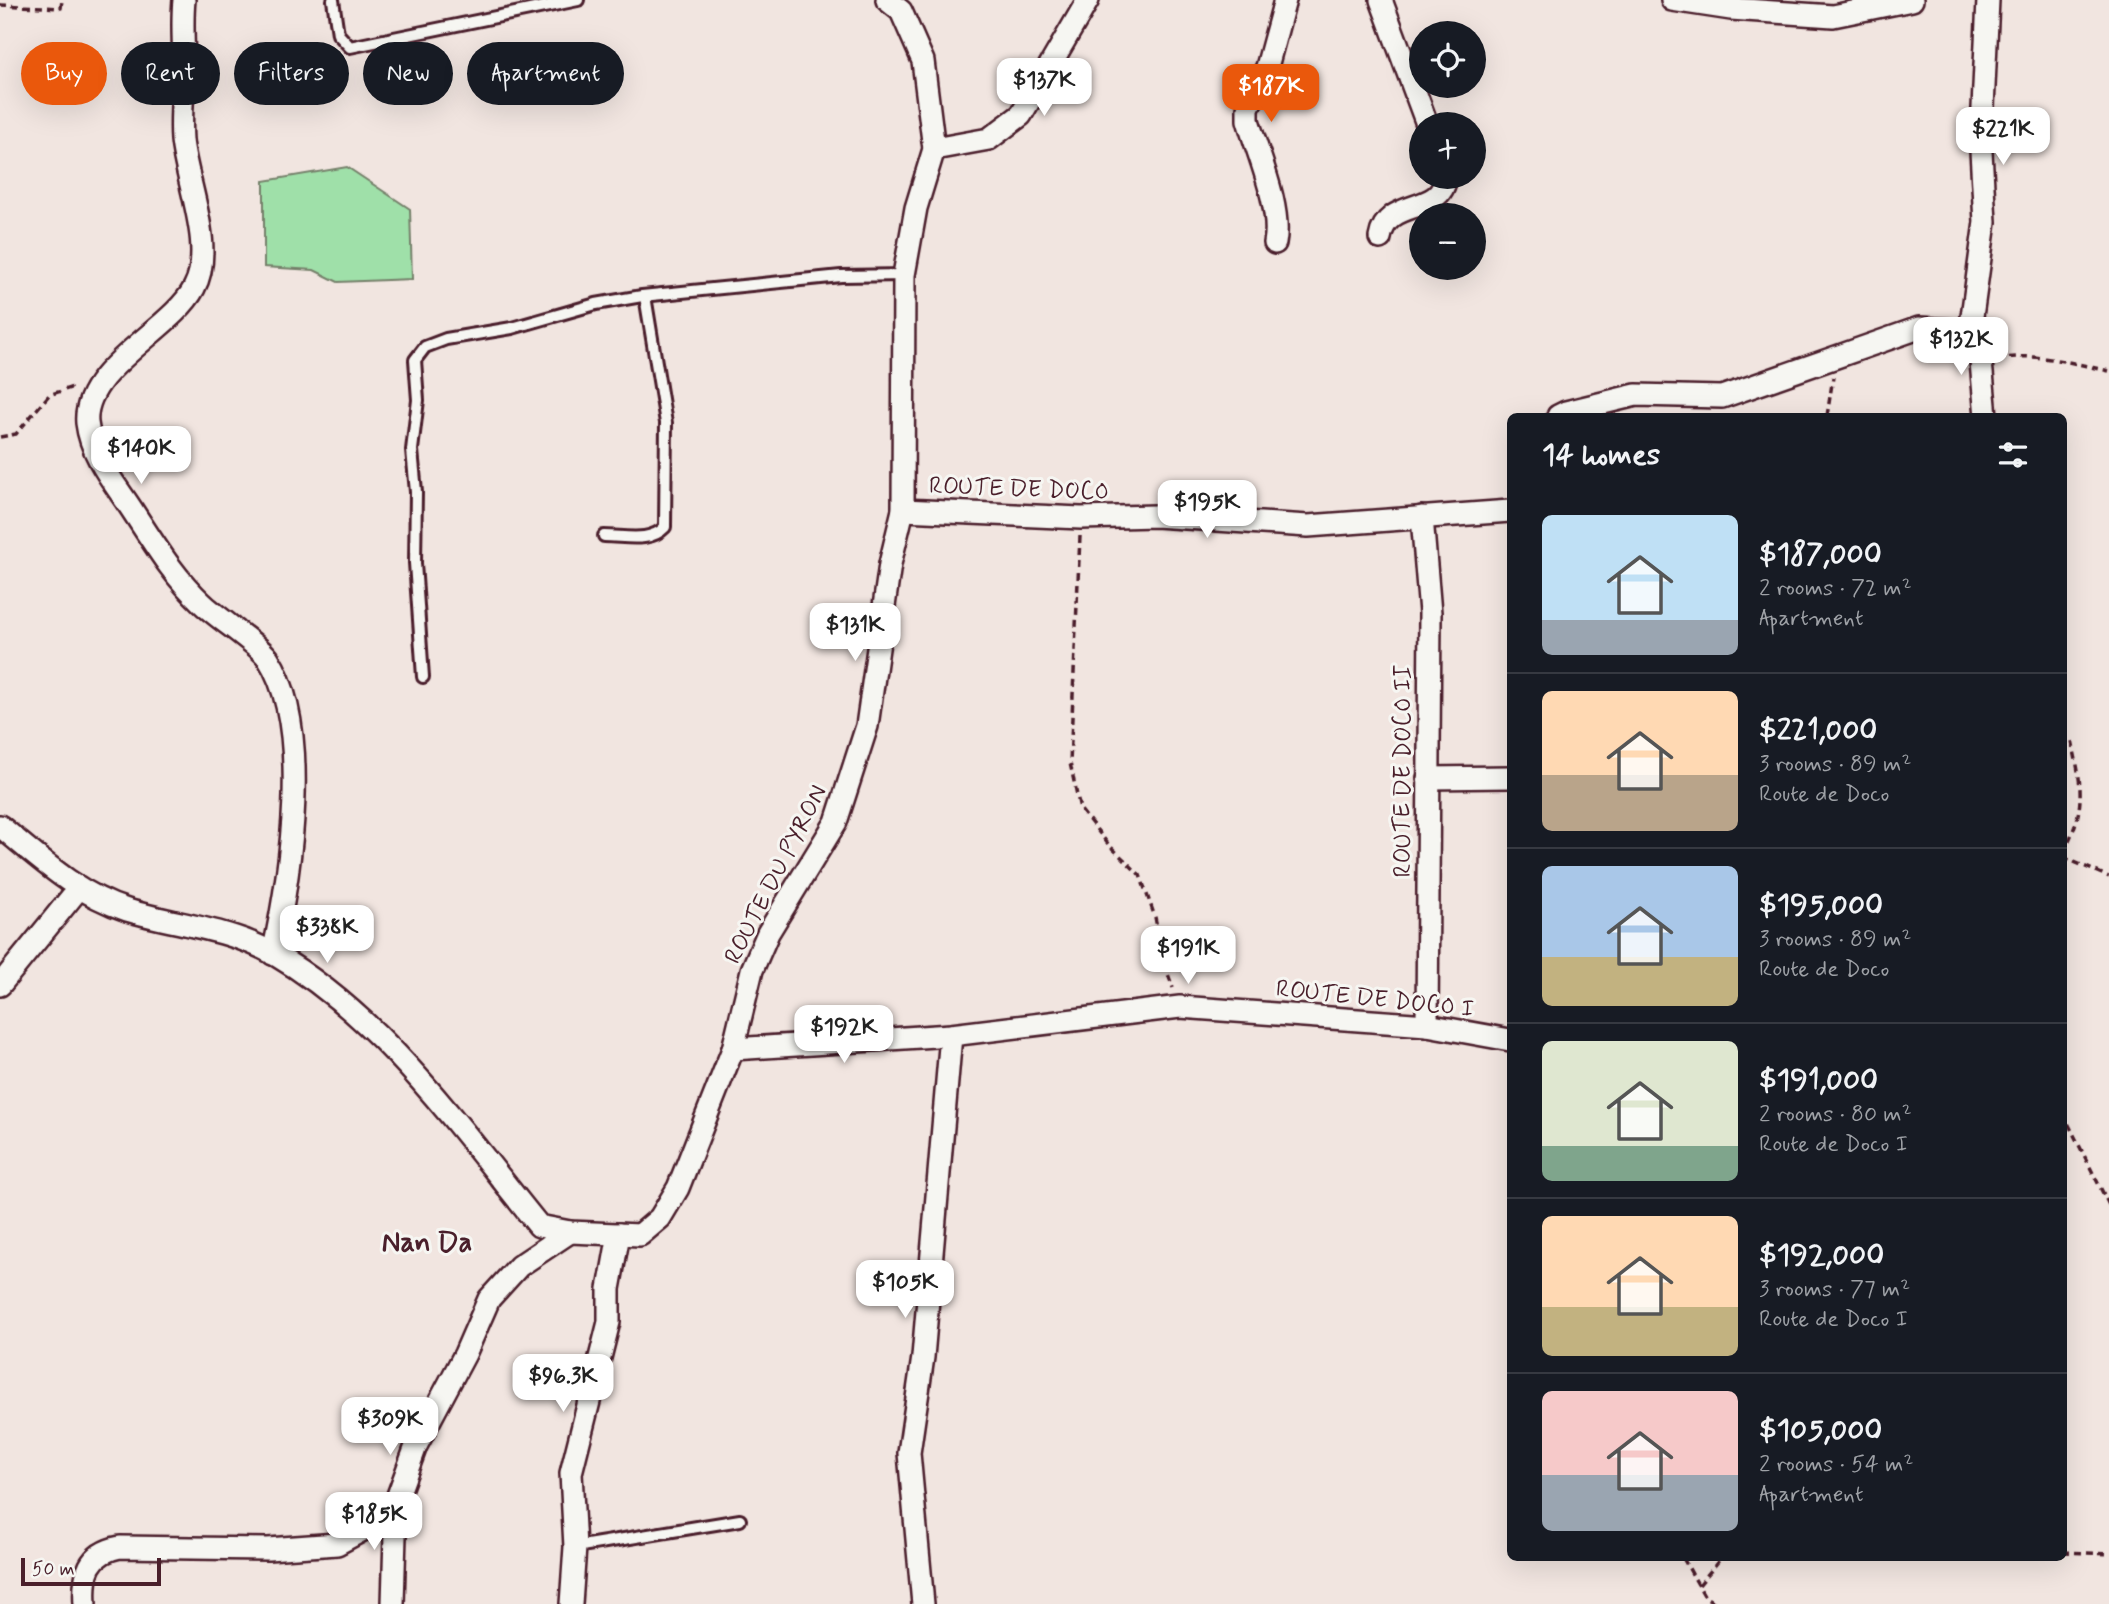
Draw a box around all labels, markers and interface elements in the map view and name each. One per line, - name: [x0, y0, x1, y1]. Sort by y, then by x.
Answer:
- map controls: [1409, 21, 1486, 280]
- button: locate: [1409, 21, 1486, 98]
- chip: Buy: [21, 42, 107, 105]
- chip: Rent: [121, 42, 220, 105]
- chip: Filters: [234, 42, 349, 105]
- chip: New: [363, 42, 453, 105]
- chip: Apartment: [467, 42, 624, 105]
- pin: $137K: [995, 58, 1093, 118]
- pin: $187K: [1222, 64, 1320, 124]
- text: $137K: [1013, 66, 1075, 96]
- text: $187K: [1238, 72, 1304, 102]
- pin: $221K: [1954, 108, 2052, 167]
- button: +: [1409, 112, 1486, 189]
- text: $221K: [1972, 115, 2034, 145]
- button: −: [1409, 203, 1486, 280]
- pin: $132K: [1912, 318, 2010, 377]
- text: $132K: [1929, 325, 1993, 355]
- pin: $140K: [92, 426, 190, 486]
- text: $140K: [107, 434, 175, 464]
- text: 14 homes: [1542, 436, 1660, 475]
- icon: filters: [1994, 436, 2032, 474]
- street label: ROUTE DE DOCO: [929, 471, 1109, 508]
- pin: $195K: [1158, 480, 1256, 540]
- text: $195K: [1174, 488, 1240, 518]
- text: $187,000: [1759, 535, 1882, 574]
- icon: home: [1598, 543, 1682, 627]
- text: 2 rooms · 72 m²: [1759, 574, 1912, 604]
- pin: $131K: [806, 604, 904, 663]
- text: Apartment: [1759, 604, 1864, 634]
- text: $131K: [826, 611, 884, 641]
- street label: ROUTE DE DOCO II: [1388, 664, 1419, 877]
- text: $221,000: [1759, 711, 1877, 750]
- icon: home: [1598, 719, 1682, 803]
- text: 3 rooms · 89 m²: [1759, 750, 1911, 780]
- street label: ROUTE DU PYRON: [718, 780, 835, 969]
- text: Route de Doco: [1759, 780, 1890, 810]
- text: $195,000: [1759, 886, 1883, 925]
- icon: home: [1598, 894, 1682, 978]
- pin: $338K: [278, 906, 376, 965]
- text: $338K: [296, 913, 358, 943]
- text: 3 rooms · 89 m²: [1759, 925, 1911, 955]
- pin: $191K: [1139, 926, 1237, 986]
- text: $191K: [1157, 934, 1219, 964]
- text: Route de Doco: [1759, 955, 1890, 985]
- street label: ROUTE DE DOCO I: [1274, 974, 1475, 1025]
- pin: $192K: [795, 1006, 893, 1065]
- text: $192K: [810, 1013, 878, 1043]
- text: $191,000: [1759, 1061, 1878, 1100]
- icon: home: [1598, 1069, 1682, 1153]
- text: 2 rooms · 80 m²: [1759, 1100, 1912, 1130]
- text: Route de Doco I: [1759, 1130, 1908, 1160]
- district label: Nan Da: [382, 1225, 472, 1262]
- text: $192,000: [1759, 1236, 1884, 1275]
- icon: home: [1598, 1244, 1682, 1328]
- pin: $105K: [856, 1260, 954, 1320]
- text: $105K: [872, 1268, 938, 1298]
- text: 3 rooms · 77 m²: [1759, 1275, 1910, 1305]
- text: Route de Doco I: [1759, 1305, 1908, 1335]
- pin: $96.3K: [506, 1354, 620, 1414]
- text: $96.3K: [529, 1362, 597, 1392]
- pin: $309K: [341, 1398, 439, 1457]
- text: $309K: [357, 1405, 423, 1435]
- text: $105,000: [1759, 1411, 1882, 1450]
- icon: home: [1598, 1419, 1682, 1503]
- text: 2 rooms · 54 m²: [1759, 1450, 1913, 1480]
- text: Apartment: [1759, 1480, 1864, 1510]
- pin: $185K: [325, 1492, 423, 1552]
- text: $185K: [341, 1500, 407, 1530]
- scale bar: [21, 1555, 161, 1587]
- text: 50 m: [32, 1557, 75, 1582]

